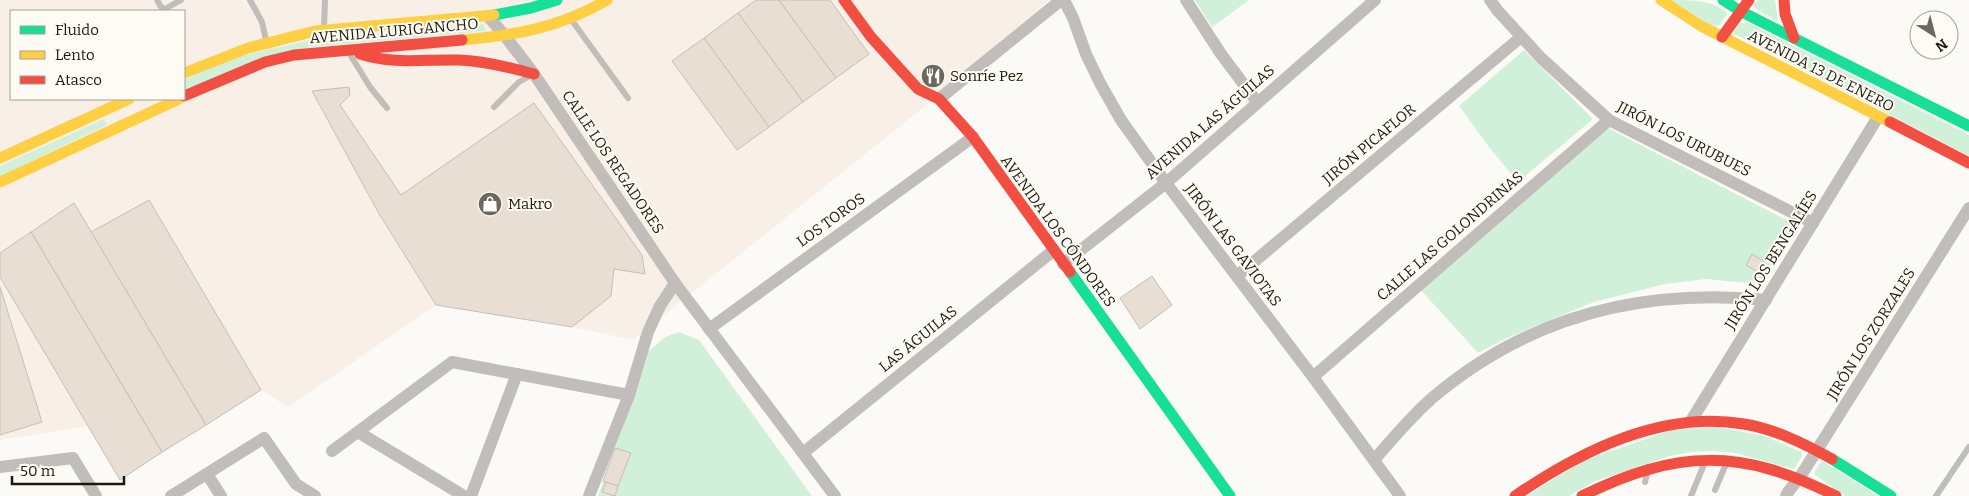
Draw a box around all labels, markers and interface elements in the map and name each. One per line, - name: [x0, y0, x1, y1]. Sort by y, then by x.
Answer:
- legend: [10, 10, 185, 100]
- north arrow: [1909, 10, 1959, 60]
- street label: AVENIDA LURIGANCHO: [309, 15, 479, 47]
- text: Fluido: [55, 21, 99, 39]
- street label: AVENIDA 13 DE ENERO: [1745, 26, 1897, 116]
- text: N: [1932, 35, 1951, 55]
- text: Lento: [55, 46, 95, 64]
- street label: AVENIDA LAS ÁGUILAS: [1142, 61, 1278, 183]
- restaurant icon: Sonríe Pez: [920, 63, 946, 89]
- place label: Sonríe Pez: [950, 67, 1023, 85]
- text: Atasco: [55, 71, 102, 89]
- street label: CALLE LOS REGADORES: [558, 87, 668, 237]
- street label: JIRÓN LOS URUBUES: [1613, 97, 1754, 181]
- street label: JIRÓN PICAFLOR: [1318, 100, 1419, 189]
- street label: AVENIDA LOS CÓNDORES: [997, 152, 1119, 310]
- street label: CALLE LAS GOLONDRINAS: [1373, 168, 1527, 304]
- street label: JIRÓN LAS GAVIOTAS: [1180, 179, 1285, 310]
- street label: JIRÓN LOS BENGALÍES: [1720, 187, 1821, 333]
- street label: LOS TOROS: [793, 189, 869, 251]
- shop icon: Makro: [477, 191, 503, 217]
- place label: Makro: [508, 195, 552, 213]
- street label: JIRÓN LOS ZORZALES: [1823, 265, 1919, 404]
- street label: LAS ÁGUILAS: [875, 302, 961, 376]
- scale bar: [12, 454, 125, 486]
- text: 50 m: [20, 462, 56, 480]

